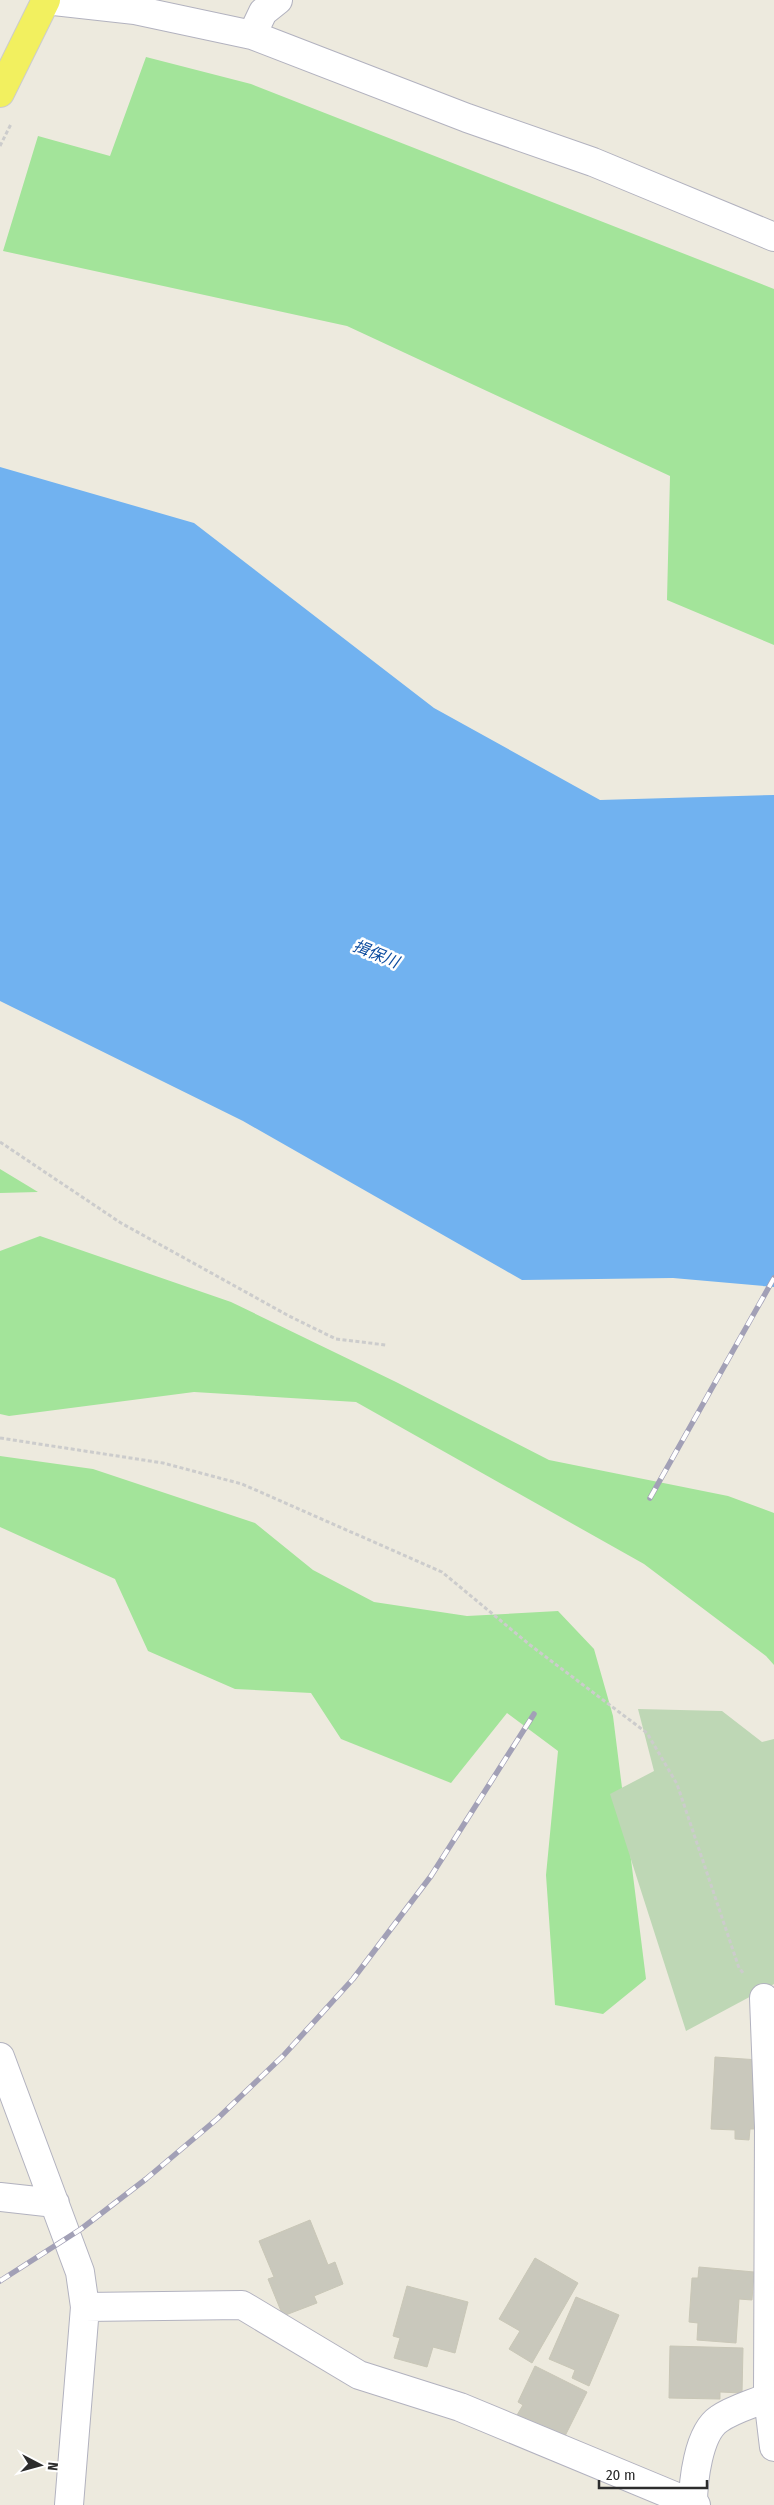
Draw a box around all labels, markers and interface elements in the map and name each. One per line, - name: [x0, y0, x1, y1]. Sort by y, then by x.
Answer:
- water label: 揖保川: [350, 936, 404, 973]
- north arrow: [15, 2440, 65, 2490]
- scale bar: [599, 2458, 706, 2490]
- text: N: [44, 2461, 61, 2471]
- text: 20 m: [606, 2466, 636, 2484]

